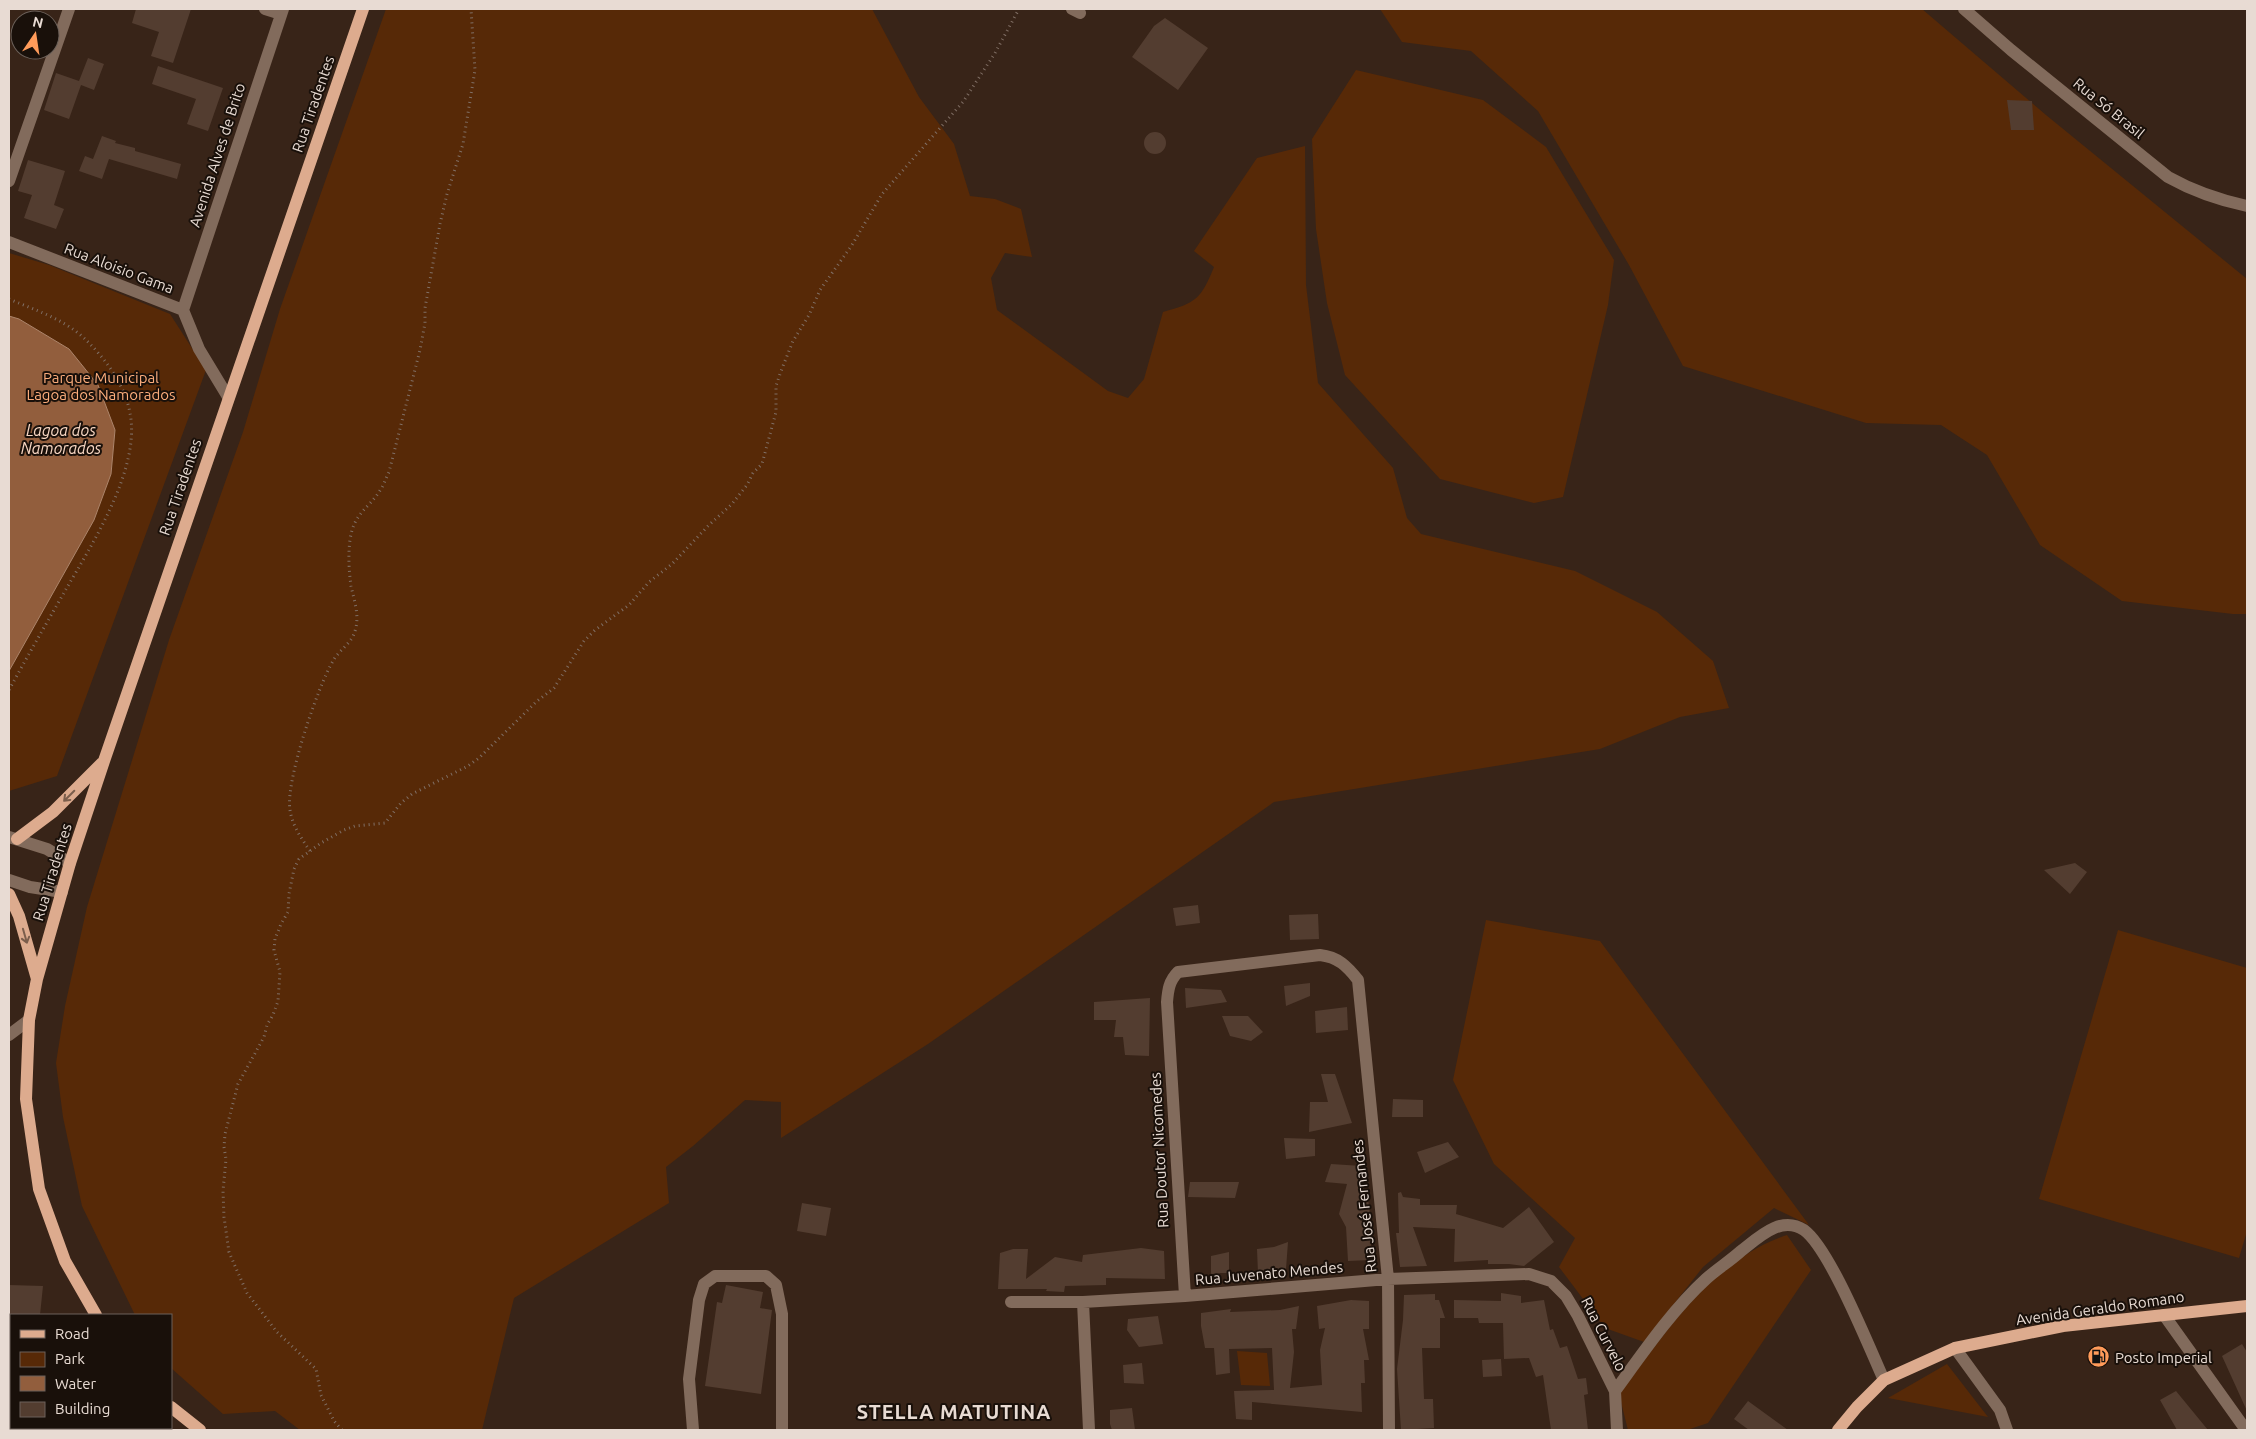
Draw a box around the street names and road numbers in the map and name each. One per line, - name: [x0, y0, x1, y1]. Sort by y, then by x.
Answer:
- street label: Rua Tiradentes: [289, 53, 337, 155]
- street label: Rua Só Brasil: [2070, 74, 2148, 142]
- street label: Avenida Alves de Brito: [186, 81, 248, 229]
- street label: Rua Aloisio Gama: [62, 239, 176, 297]
- street label: Rua Tiradentes: [156, 436, 204, 538]
- street label: Rua Tiradentes: [29, 821, 75, 923]
- street label: Rua Doutor Nicomedes: [1146, 1072, 1172, 1228]
- street label: Rua José Fernandes: [1349, 1139, 1379, 1273]
- street label: Rua Juvenato Mendes: [1194, 1258, 1344, 1288]
- street label: Avenida Geraldo Romano: [2015, 1288, 2185, 1328]
- street label: Rua Curvelo: [1578, 1294, 1630, 1374]

